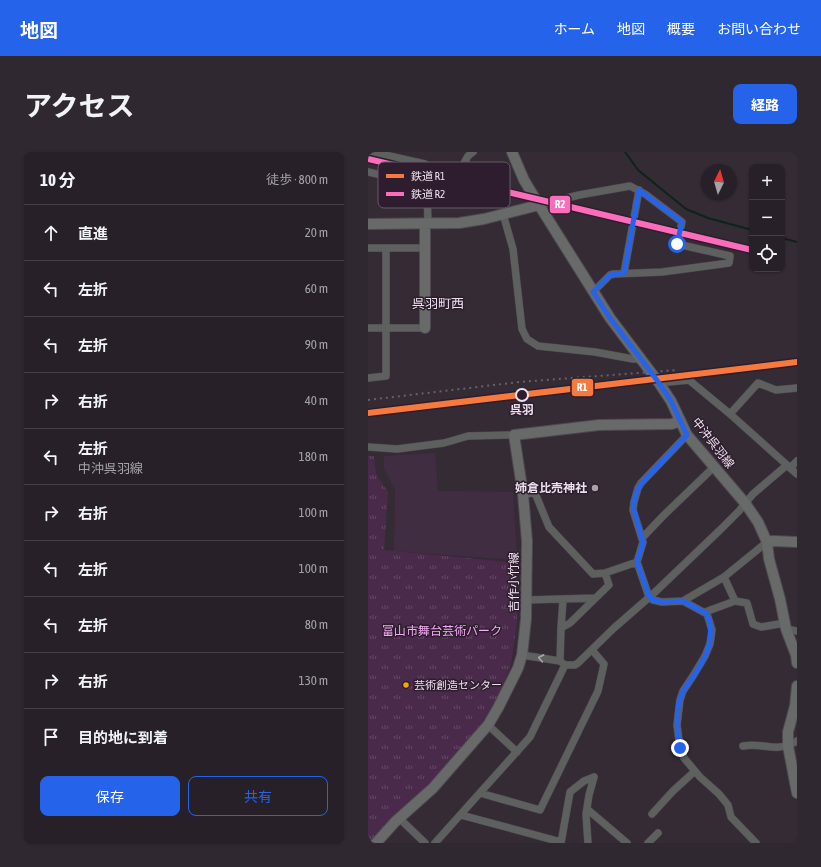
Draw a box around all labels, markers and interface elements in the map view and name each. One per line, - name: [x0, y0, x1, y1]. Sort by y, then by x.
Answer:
- text: 地図: [20, 19, 58, 41]
- text: ホーム: [553, 21, 595, 37]
- text: 地図: [617, 21, 645, 37]
- text: 概要: [667, 21, 695, 37]
- text: お問い合わせ: [717, 21, 801, 37]
- button: 経路: [733, 84, 797, 124]
- text: アクセス: [24, 90, 135, 122]
- legend: [378, 162, 510, 208]
- north arrow: [701, 164, 737, 200]
- map controls: [749, 164, 785, 272]
- button: +: [749, 164, 785, 200]
- text: 10 分: [40, 170, 75, 190]
- text: 鉄道 R1: [411, 170, 445, 182]
- text: 徒歩 · 800 m: [266, 172, 328, 187]
- text: 鉄道 R2: [411, 188, 445, 200]
- line badge: R2: [549, 195, 571, 214]
- text: R2: [555, 198, 565, 210]
- button: −: [749, 200, 785, 236]
- icon: ahead: [40, 222, 62, 244]
- text: 直進: [78, 225, 108, 242]
- text: 20 m: [305, 225, 328, 240]
- route start: [668, 235, 686, 253]
- button: locate: [749, 236, 785, 272]
- icon: left: [40, 278, 62, 300]
- text: 左折: [78, 281, 108, 298]
- text: 60 m: [305, 281, 328, 296]
- district label: 呉羽町西: [412, 296, 464, 311]
- icon: left: [40, 334, 62, 356]
- text: 左折: [78, 337, 108, 354]
- text: 90 m: [305, 337, 328, 352]
- line badge: R1: [571, 378, 594, 397]
- text: R1: [577, 381, 587, 393]
- marker: 呉羽: [515, 388, 529, 402]
- icon: right: [40, 390, 62, 412]
- text: 右折: [78, 393, 108, 410]
- text: 40 m: [305, 393, 328, 408]
- place label: 呉羽: [510, 403, 534, 417]
- street label: 中沖呉羽線: [689, 415, 737, 471]
- text: 左折: [78, 440, 108, 457]
- icon: left: [40, 446, 62, 468]
- text: 180 m: [299, 449, 328, 464]
- text: 中沖呉羽線: [78, 461, 143, 476]
- place label: 姉倉比売神社: [515, 481, 587, 495]
- marker: 姉倉比売神社: [590, 483, 600, 493]
- icon: right: [40, 502, 62, 524]
- text: 右折: [78, 505, 108, 522]
- text: 100 m: [299, 505, 328, 520]
- street label: 吉作小竹線: [507, 552, 521, 612]
- icon: left: [40, 558, 62, 580]
- text: 左折: [78, 561, 108, 578]
- text: 100 m: [299, 561, 328, 576]
- icon: left: [40, 614, 62, 636]
- text: 左折: [78, 617, 108, 634]
- text: 80 m: [305, 617, 328, 632]
- park label: 富山市舞台芸術パーク: [382, 624, 502, 638]
- one-way arrow: [537, 655, 544, 663]
- icon: right: [40, 670, 62, 692]
- text: 右折: [78, 673, 108, 690]
- text: 130 m: [299, 673, 328, 688]
- place label: 芸術創造センター: [414, 679, 502, 691]
- marker: 芸術創造センター: [401, 680, 411, 690]
- icon: arrive: [40, 726, 62, 748]
- text: 目的地に到着: [78, 729, 168, 746]
- route end: [671, 739, 689, 757]
- button: 保存: [40, 776, 180, 816]
- button: 共有: [188, 776, 328, 816]

